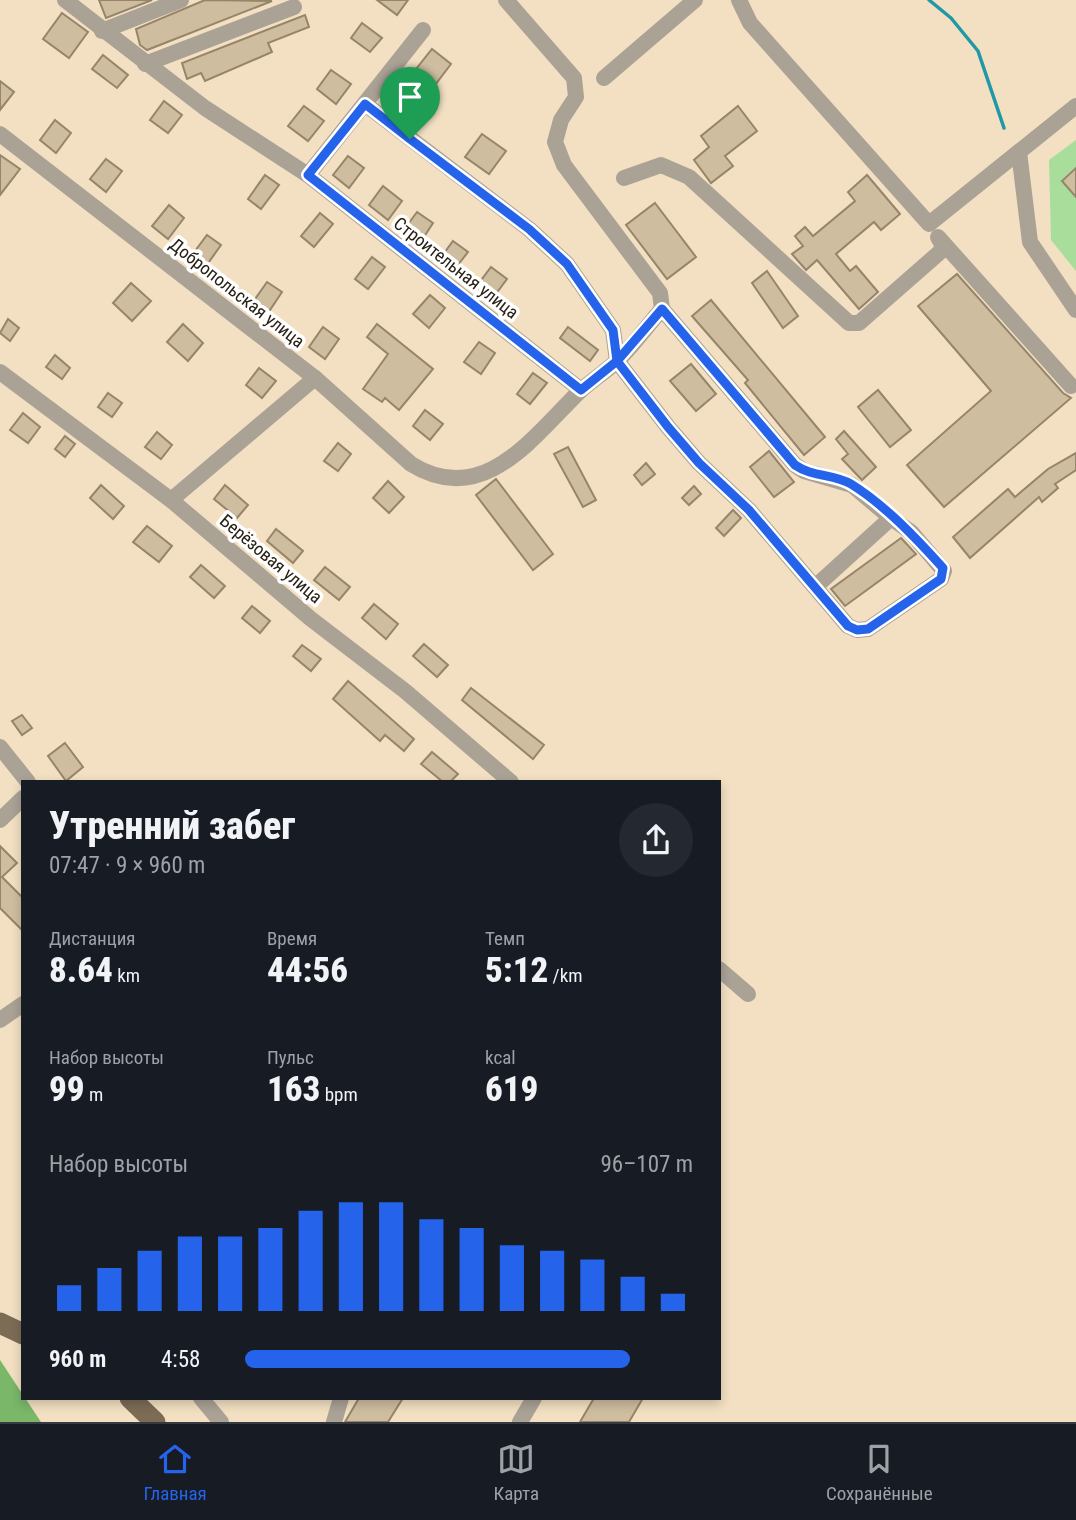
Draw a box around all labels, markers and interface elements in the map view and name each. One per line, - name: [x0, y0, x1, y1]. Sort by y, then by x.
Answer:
- pin: [380, 67, 440, 139]
- icon: arrive: [391, 78, 429, 116]
- street label: Строительная улица: [390, 212, 523, 323]
- street label: Добропольская улица: [166, 233, 309, 352]
- street label: Берёзовая улица: [216, 510, 327, 607]
- button: share: [619, 803, 693, 877]
- text: Утренний забег: [49, 804, 295, 848]
- text: 07:47 · 9 × 960 m: [49, 852, 205, 879]
- text: Дистанция: [49, 927, 136, 950]
- text: Время: [267, 927, 317, 950]
- text: Темп: [485, 927, 525, 950]
- text: 8.64: [49, 950, 113, 991]
- text: 44:56: [267, 950, 348, 991]
- text: 5:12: [485, 950, 548, 991]
- text: km: [113, 964, 140, 987]
- text: /km: [548, 964, 583, 987]
- text: Набор высоты: [49, 1046, 164, 1069]
- text: Пульс: [267, 1046, 314, 1069]
- text: kcal: [485, 1046, 516, 1069]
- text: 99: [49, 1069, 85, 1110]
- text: 163: [267, 1069, 320, 1110]
- text: 619: [485, 1069, 538, 1110]
- text: m: [85, 1083, 103, 1106]
- text: bpm: [320, 1083, 358, 1106]
- text: Набор высоты: [49, 1151, 188, 1178]
- text: 96–107 m: [600, 1151, 693, 1178]
- text: 960 m: [49, 1346, 106, 1373]
- text: 4:58: [161, 1346, 200, 1373]
- tab: Главная: [143, 1440, 207, 1505]
- tab: Карта: [494, 1440, 539, 1505]
- tab: Сохранённые: [826, 1440, 933, 1505]

